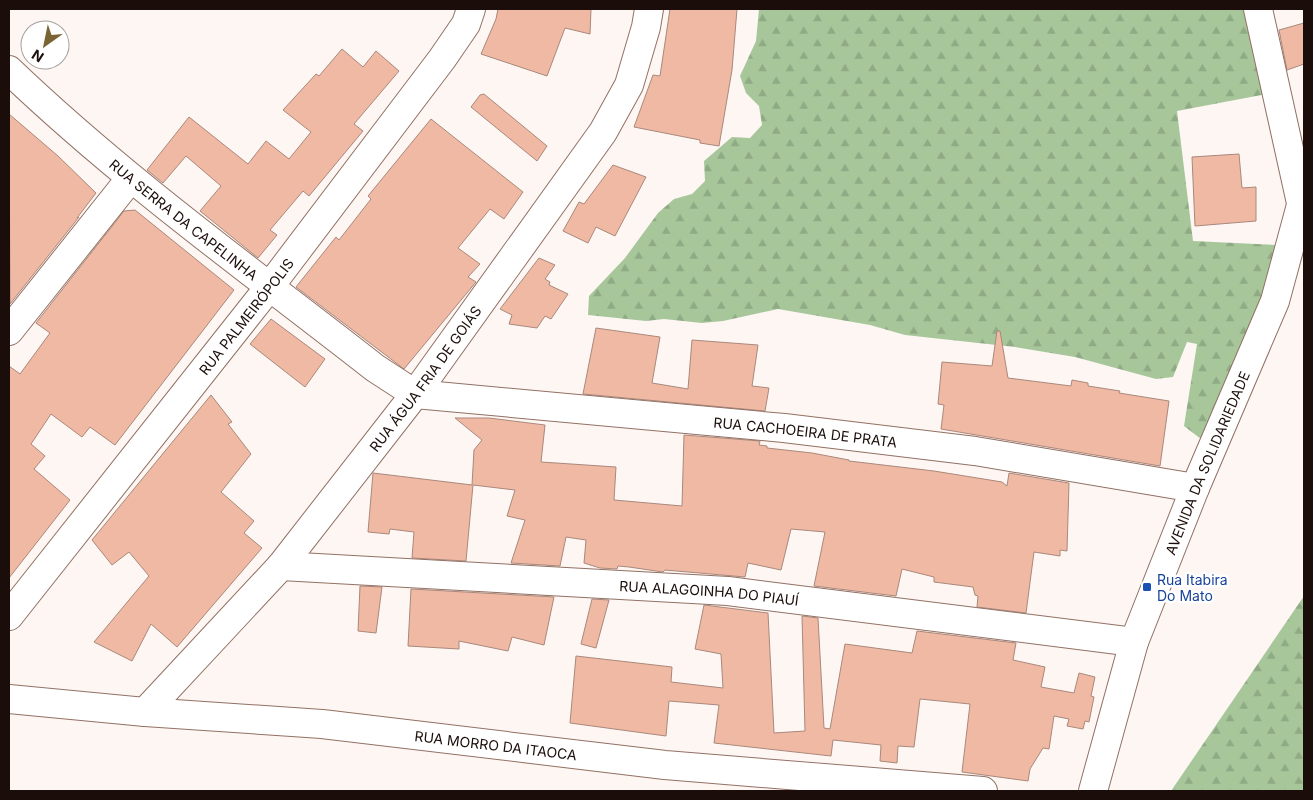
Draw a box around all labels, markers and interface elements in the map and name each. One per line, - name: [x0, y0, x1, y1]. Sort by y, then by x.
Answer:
- north arrow: [20, 20, 70, 70]
- text: N: [29, 46, 47, 66]
- street label: RUA SERRA DA CAPELINHA: [106, 155, 262, 283]
- street label: RUA PALMEIRÓPOLIS: [195, 255, 297, 378]
- street label: RUA ÁGUA FRIA DE GOIÁS: [365, 302, 484, 454]
- street label: AVENIDA DA SOLIDARIEDADE: [1161, 368, 1253, 557]
- street label: RUA CACHOEIRA DE PRATA: [713, 413, 898, 450]
- place label: Rua Itabira Do Mato: [1157, 571, 1228, 604]
- street label: RUA ALAGOINHA DO PIAUÍ: [619, 576, 800, 608]
- marker: Rua Itabira Do Mato: [1141, 581, 1153, 593]
- street label: RUA MORRO DA ITAOCA: [414, 727, 578, 763]

